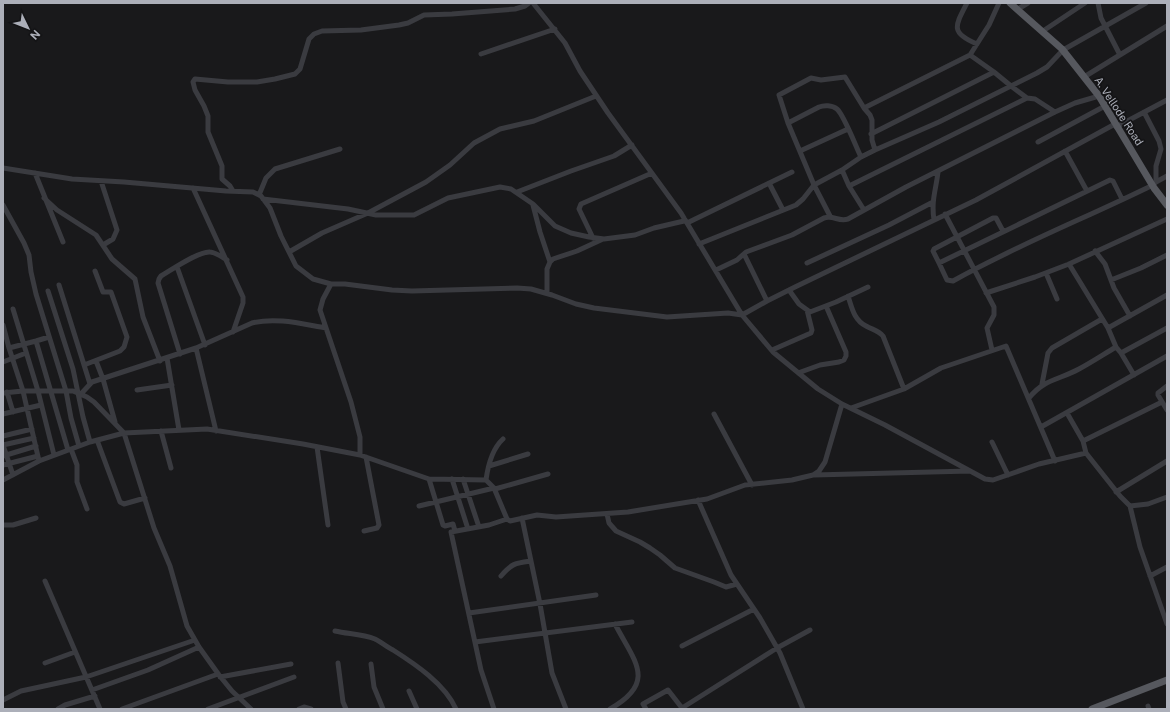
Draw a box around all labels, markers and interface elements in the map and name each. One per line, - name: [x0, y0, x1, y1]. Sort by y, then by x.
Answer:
- north arrow: [8, 8, 48, 48]
- text: N: [28, 28, 43, 42]
- street label: A. Vellode Road: [1092, 74, 1146, 148]

